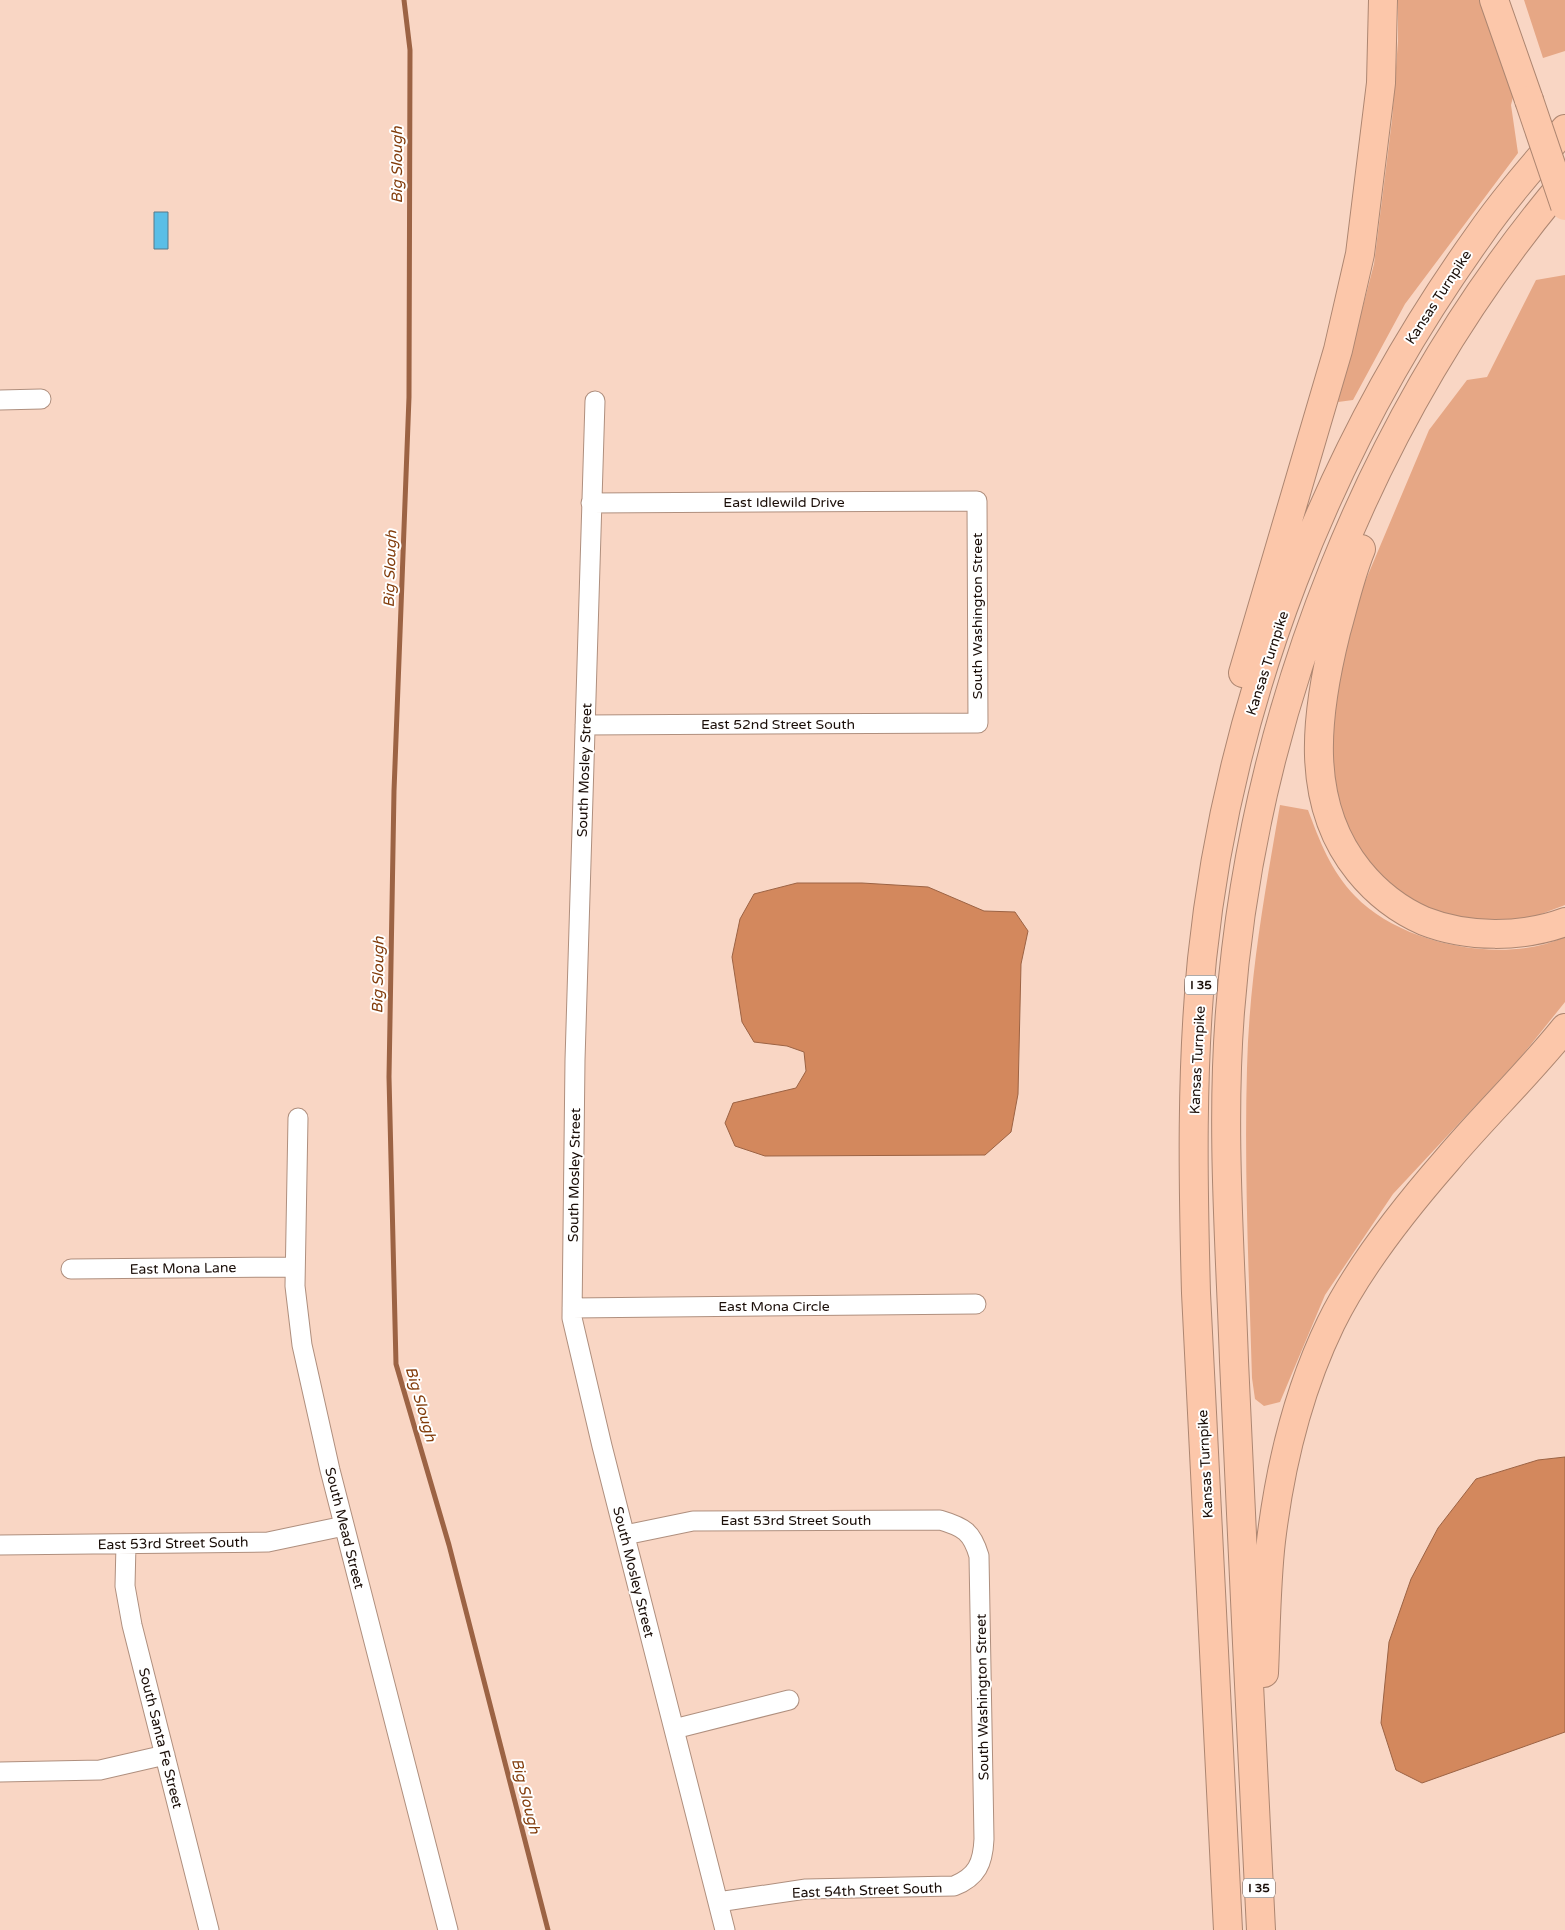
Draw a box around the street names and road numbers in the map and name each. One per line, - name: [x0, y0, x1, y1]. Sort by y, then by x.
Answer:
- street label: Kansas Turnpike: [1402, 247, 1475, 347]
- street label: East Idlewild Drive: [723, 494, 845, 511]
- street label: South Washington Street: [969, 532, 986, 699]
- street label: Kansas Turnpike: [1243, 609, 1292, 717]
- street label: South Mosley Street: [574, 702, 595, 837]
- street label: East 52nd Street South: [701, 716, 855, 733]
- road number: I 35: [1185, 976, 1217, 994]
- street label: Kansas Turnpike: [1186, 1005, 1209, 1115]
- street label: South Mosley Street: [565, 1107, 584, 1242]
- street label: East Mona Lane: [130, 1259, 237, 1278]
- street label: East Mona Circle: [718, 1298, 830, 1315]
- street label: Kansas Turnpike: [1194, 1409, 1217, 1519]
- street label: South Mead Street: [321, 1466, 368, 1591]
- street label: South Mosley Street: [609, 1505, 658, 1640]
- street label: East 53rd Street South: [721, 1512, 871, 1529]
- street label: East 53rd Street South: [97, 1534, 249, 1553]
- street label: South Washington Street: [973, 1613, 992, 1780]
- street label: South Santa Fe Street: [135, 1666, 186, 1811]
- street label: East 54th Street South: [791, 1879, 943, 1902]
- road number: I 35: [1243, 1879, 1275, 1898]

